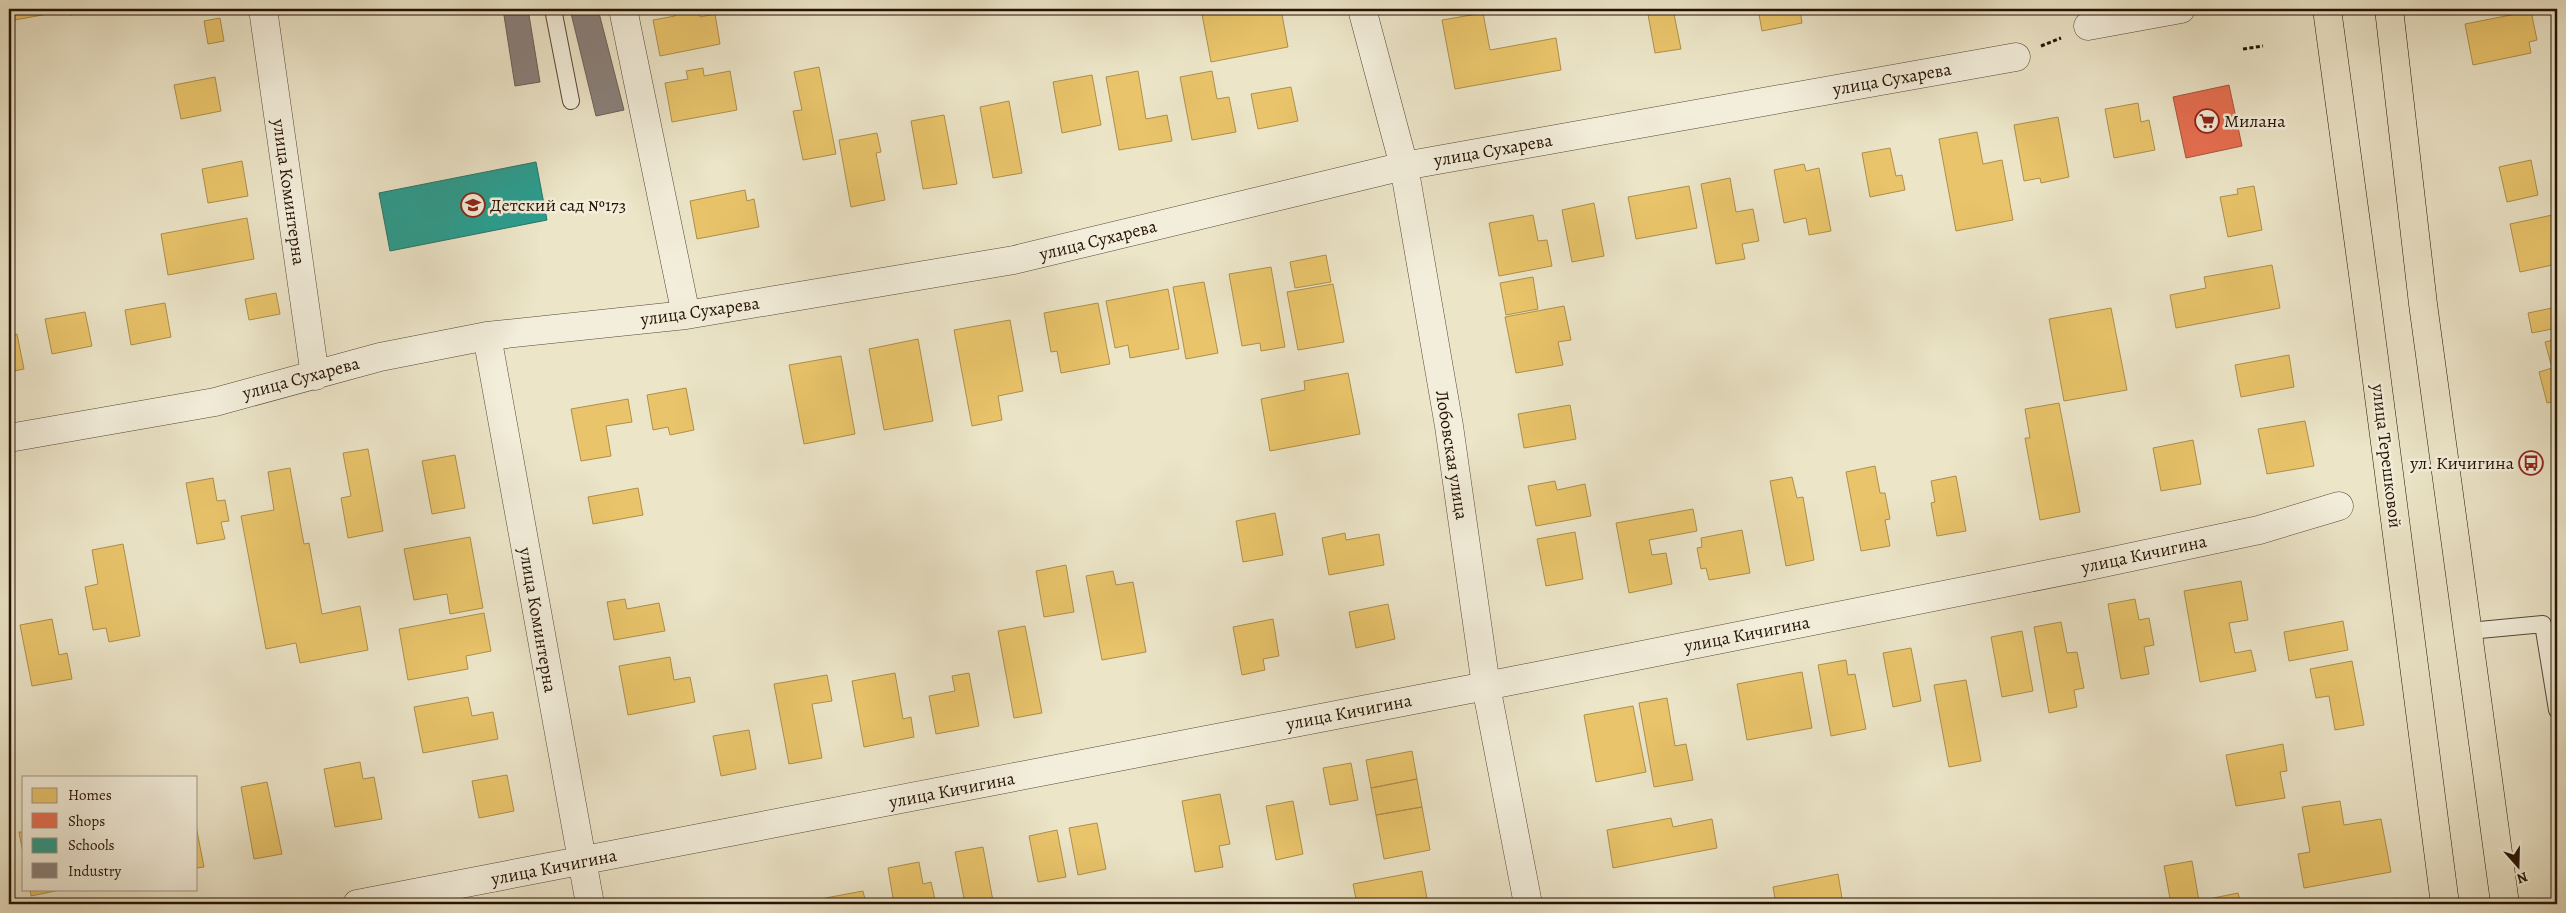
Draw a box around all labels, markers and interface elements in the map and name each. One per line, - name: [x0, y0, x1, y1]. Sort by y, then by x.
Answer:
- street label: улица Сухарева: [1830, 57, 1954, 101]
- supermarket icon: Милана: [2194, 108, 2220, 134]
- place label: Милана: [2224, 109, 2286, 133]
- street label: улица Коминтерна: [267, 117, 311, 267]
- street label: улица Сухарева: [1431, 128, 1555, 172]
- school or university icon: Детский сад №173: [460, 192, 486, 218]
- place label: Детский сад №173: [490, 193, 626, 217]
- street label: улица Сухарева: [1036, 214, 1160, 266]
- street label: улица Сухарева: [638, 291, 762, 331]
- street label: улица Сухарева: [239, 351, 363, 405]
- street label: улица Терешковой: [2366, 382, 2408, 530]
- street label: Лобовская улица: [1430, 388, 1474, 522]
- bus stop icon: ул. Кичигина: [2518, 450, 2544, 476]
- place label: ул. Кичигина: [2409, 451, 2515, 475]
- street label: улица Кичигина: [2078, 529, 2210, 579]
- street label: улица Коминтерна: [513, 544, 563, 695]
- street label: улица Кичигина: [1681, 610, 1813, 658]
- street label: улица Кичигина: [1283, 688, 1415, 736]
- street label: улица Кичигина: [886, 766, 1018, 814]
- legend: [22, 776, 198, 890]
- text: Homes: [68, 785, 112, 805]
- text: Shops: [68, 811, 105, 831]
- text: Schools: [68, 835, 115, 855]
- north arrow: [2494, 840, 2544, 890]
- street label: улица Кичигина: [488, 843, 620, 891]
- text: Industry: [68, 861, 122, 881]
- text: N: [2514, 867, 2530, 888]

